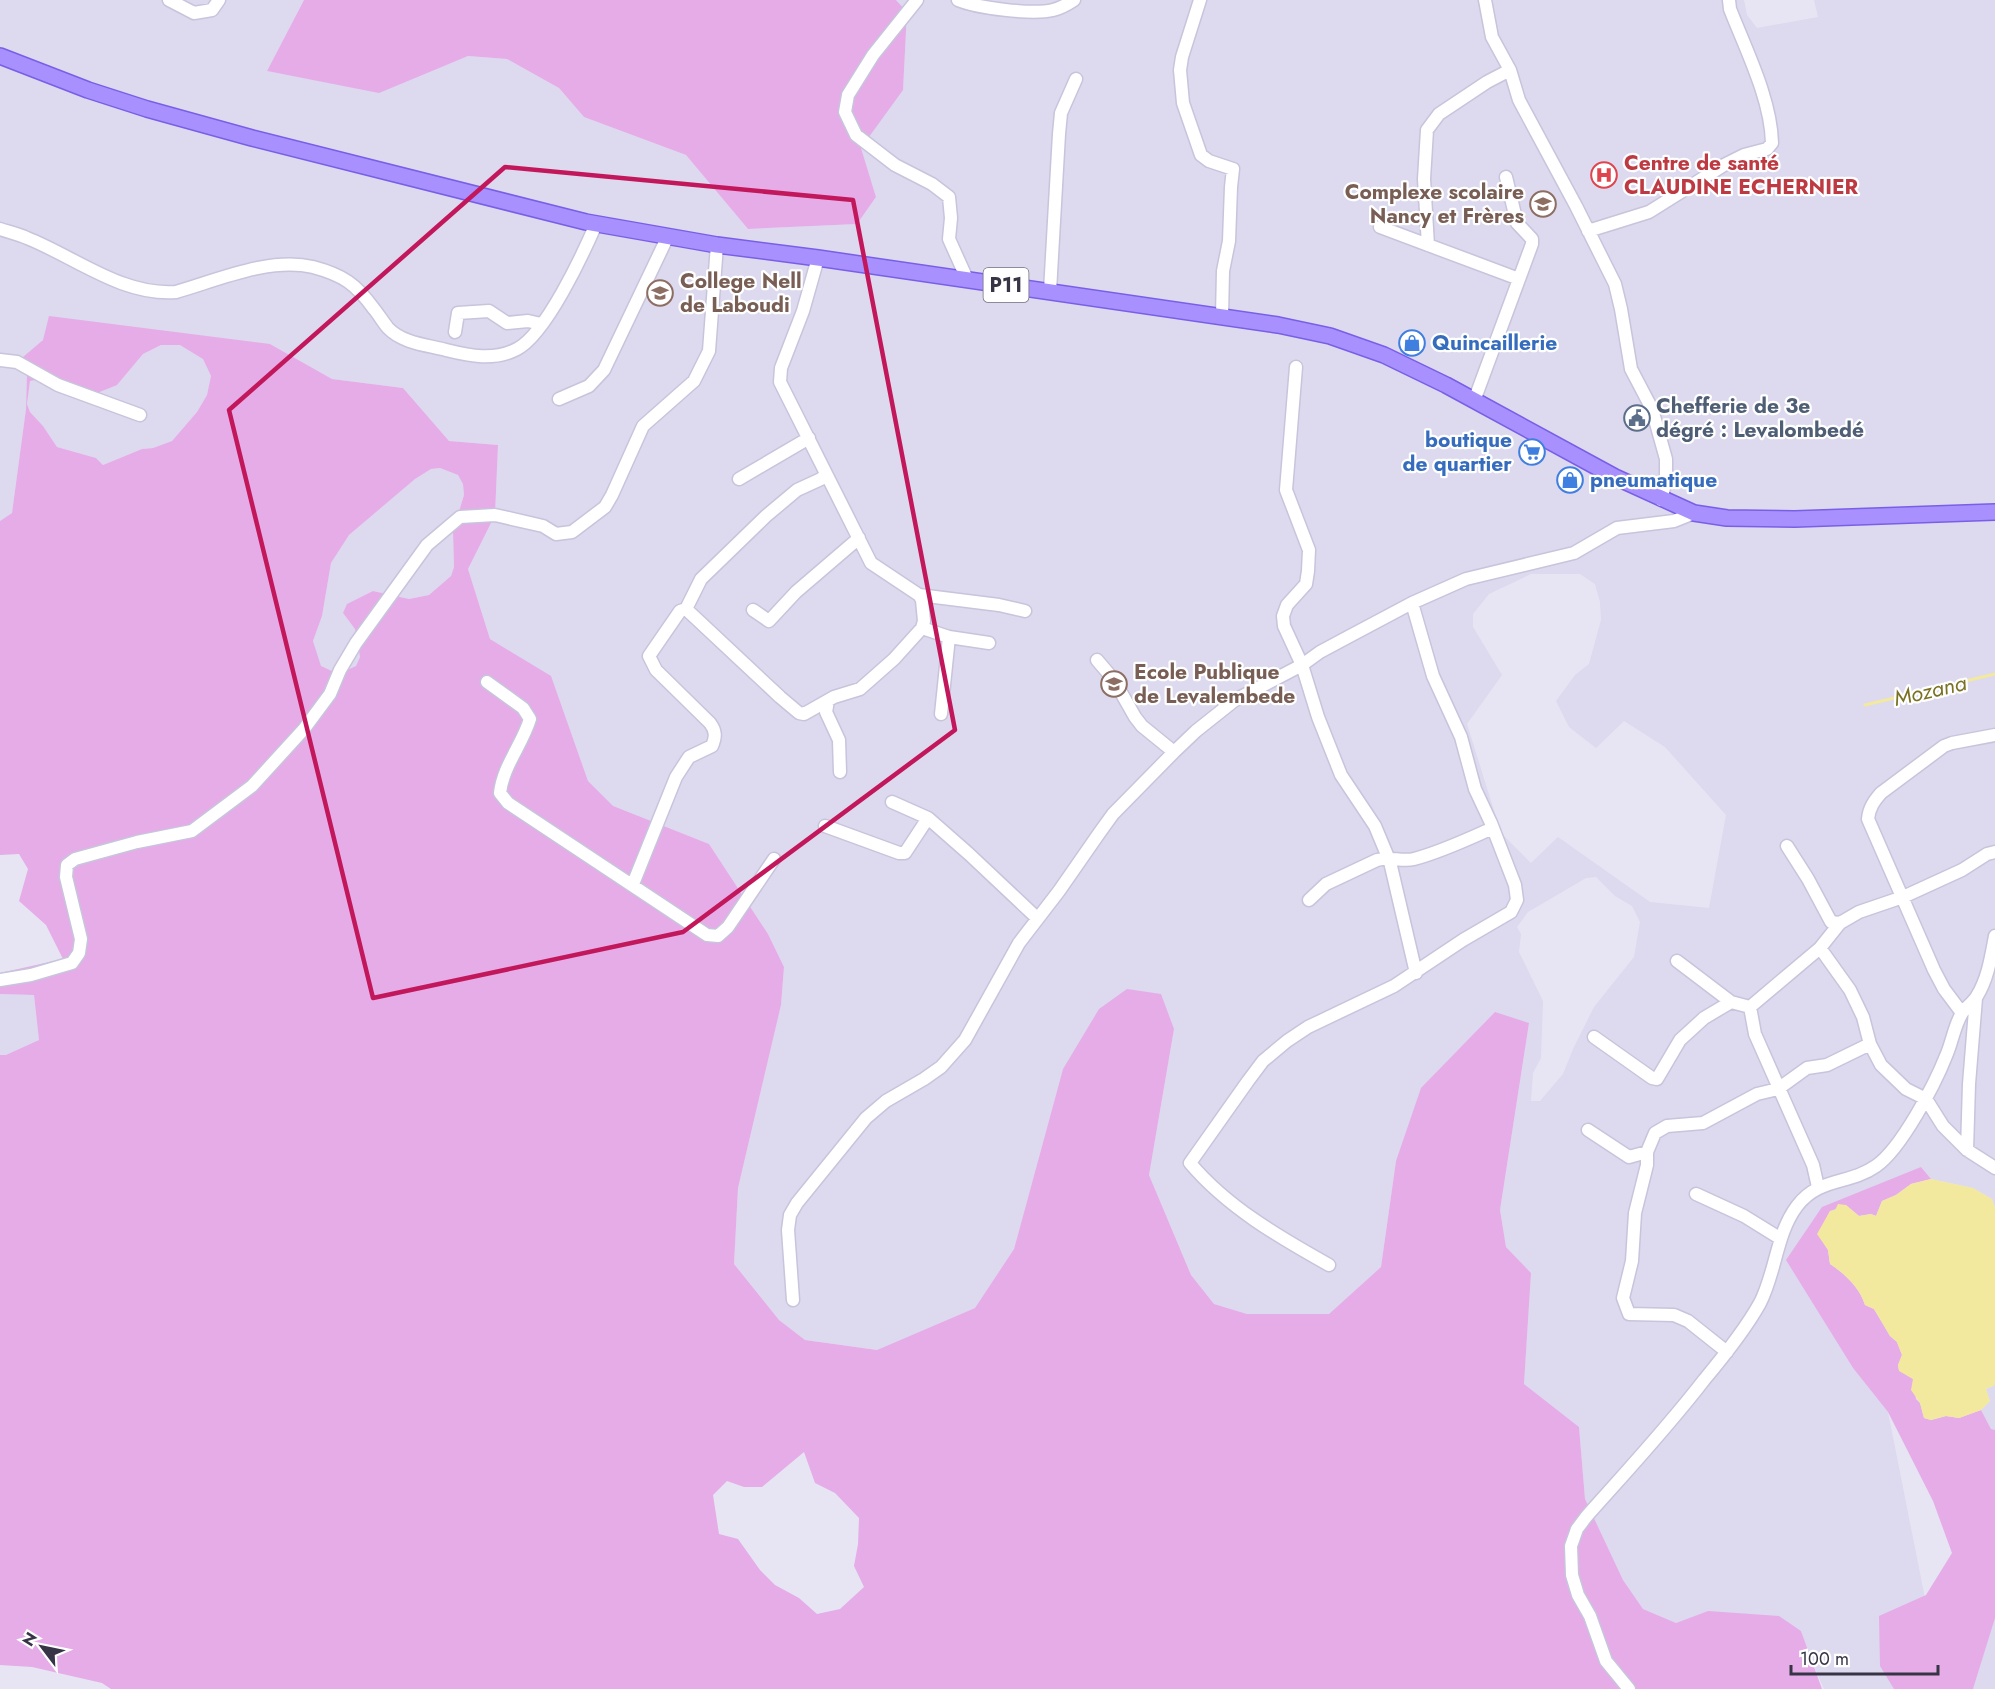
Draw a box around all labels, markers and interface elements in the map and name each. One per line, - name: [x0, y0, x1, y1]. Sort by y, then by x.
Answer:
- place label: Centre de santé CLAUDINE ECHERNIER: [1624, 148, 1859, 202]
- hospital icon: Centre de santé CLAUDINE ECHERNIER: [1589, 160, 1619, 190]
- place label: Complexe scolaire Nancy et Frères: [1345, 177, 1524, 231]
- school or university icon: Complexe scolaire Nancy et Frères: [1528, 189, 1558, 219]
- place label: College Nell de Laboudi: [680, 266, 802, 320]
- road number: P11: [984, 268, 1028, 302]
- school or university icon: College Nell de Laboudi: [645, 278, 675, 308]
- shop icon: Quincaillerie: [1397, 328, 1427, 358]
- place label: Quincaillerie: [1432, 328, 1557, 358]
- place label: Chefferie de 3e dégré : Levalombedé: [1656, 391, 1864, 445]
- public building icon: Chefferie de 3e dégré : Levalombedé: [1622, 403, 1652, 433]
- place label: boutique de quartier: [1403, 425, 1512, 479]
- supermarket icon: boutique de quartier: [1517, 437, 1547, 467]
- shop icon: pneumatique: [1555, 465, 1585, 495]
- place label: pneumatique: [1590, 465, 1717, 495]
- place label: Ecole Publique de Levalembede: [1134, 657, 1295, 711]
- water label: Mozana: [1890, 666, 1970, 714]
- school or university icon: Ecole Publique de Levalembede: [1099, 669, 1129, 699]
- north arrow: [12, 1617, 72, 1677]
- text: N: [17, 1628, 43, 1651]
- scale bar: [1791, 1638, 1938, 1676]
- text: 100 m: [1800, 1646, 1849, 1672]

